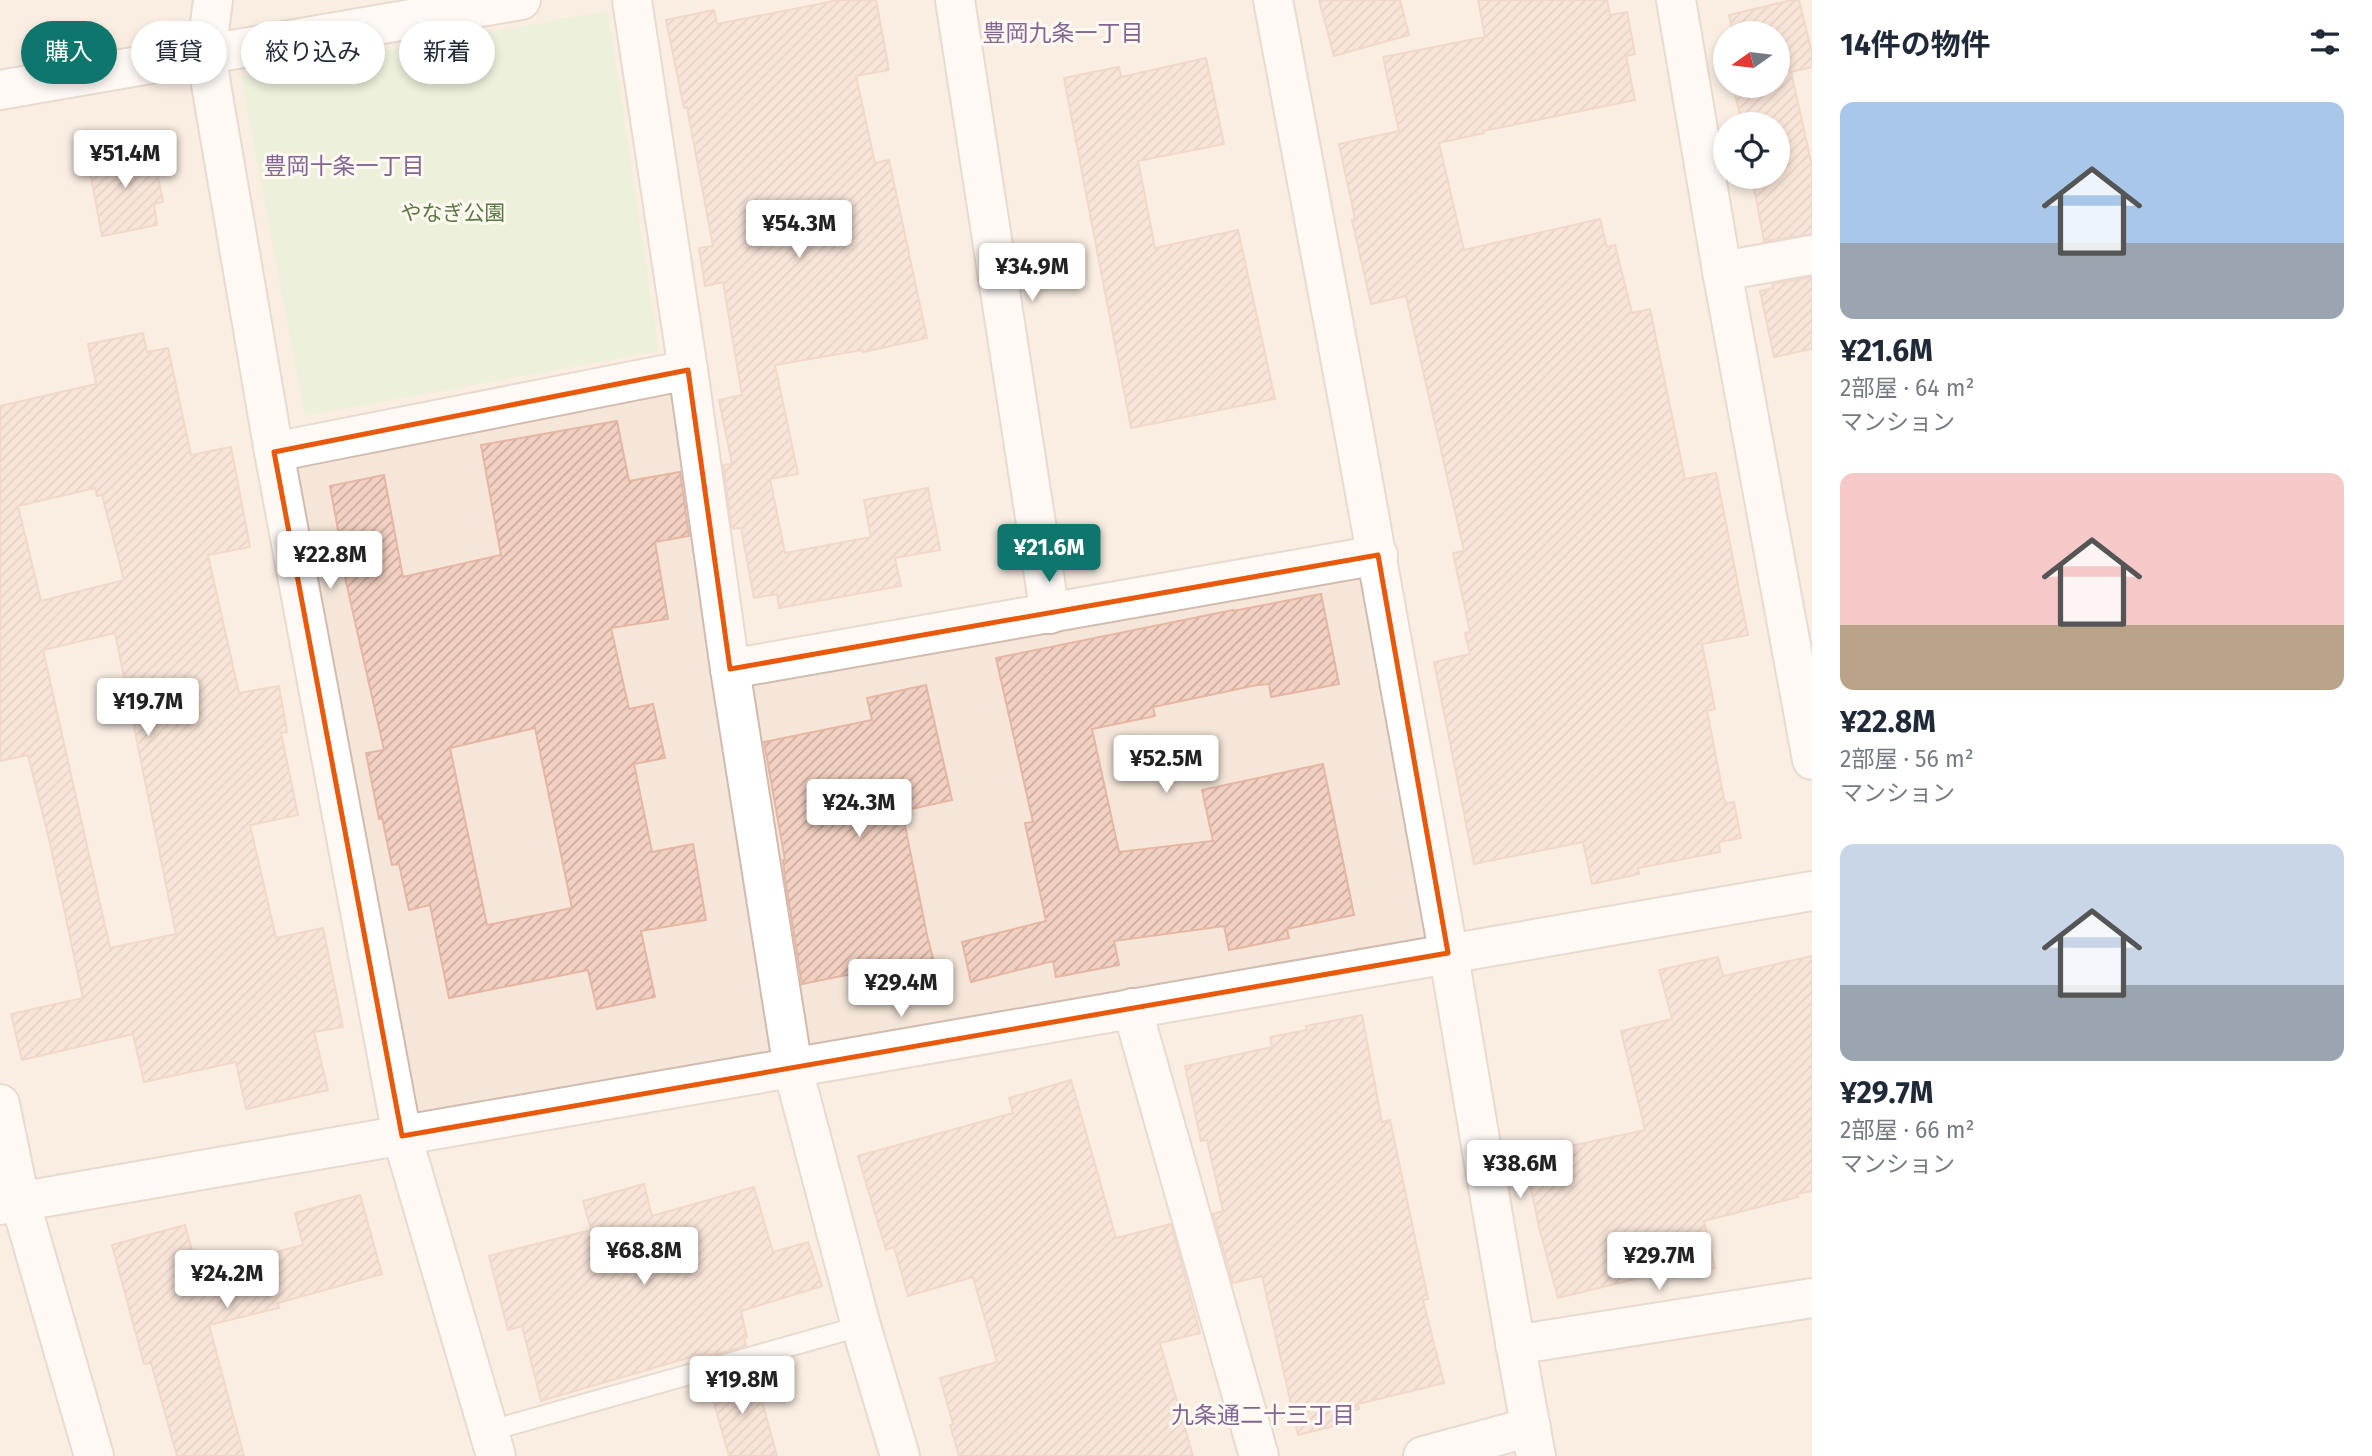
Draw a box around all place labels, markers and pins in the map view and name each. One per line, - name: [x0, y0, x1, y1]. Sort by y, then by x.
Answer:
- pin: ¥51.4M: [68, 130, 182, 190]
- pin: ¥54.3M: [742, 201, 856, 260]
- pin: ¥34.9M: [975, 244, 1089, 303]
- pin: ¥21.6M: [992, 524, 1106, 584]
- pin: ¥22.8M: [273, 532, 387, 591]
- pin: ¥19.7M: [91, 678, 205, 738]
- pin: ¥52.5M: [1109, 736, 1223, 795]
- pin: ¥24.3M: [802, 780, 916, 839]
- pin: ¥29.4M: [844, 960, 958, 1019]
- pin: ¥38.6M: [1463, 1140, 1577, 1200]
- pin: ¥68.8M: [587, 1228, 701, 1287]
- pin: ¥29.7M: [1602, 1232, 1716, 1292]
- pin: ¥24.2M: [170, 1250, 284, 1310]
- pin: ¥19.8M: [685, 1356, 799, 1416]

